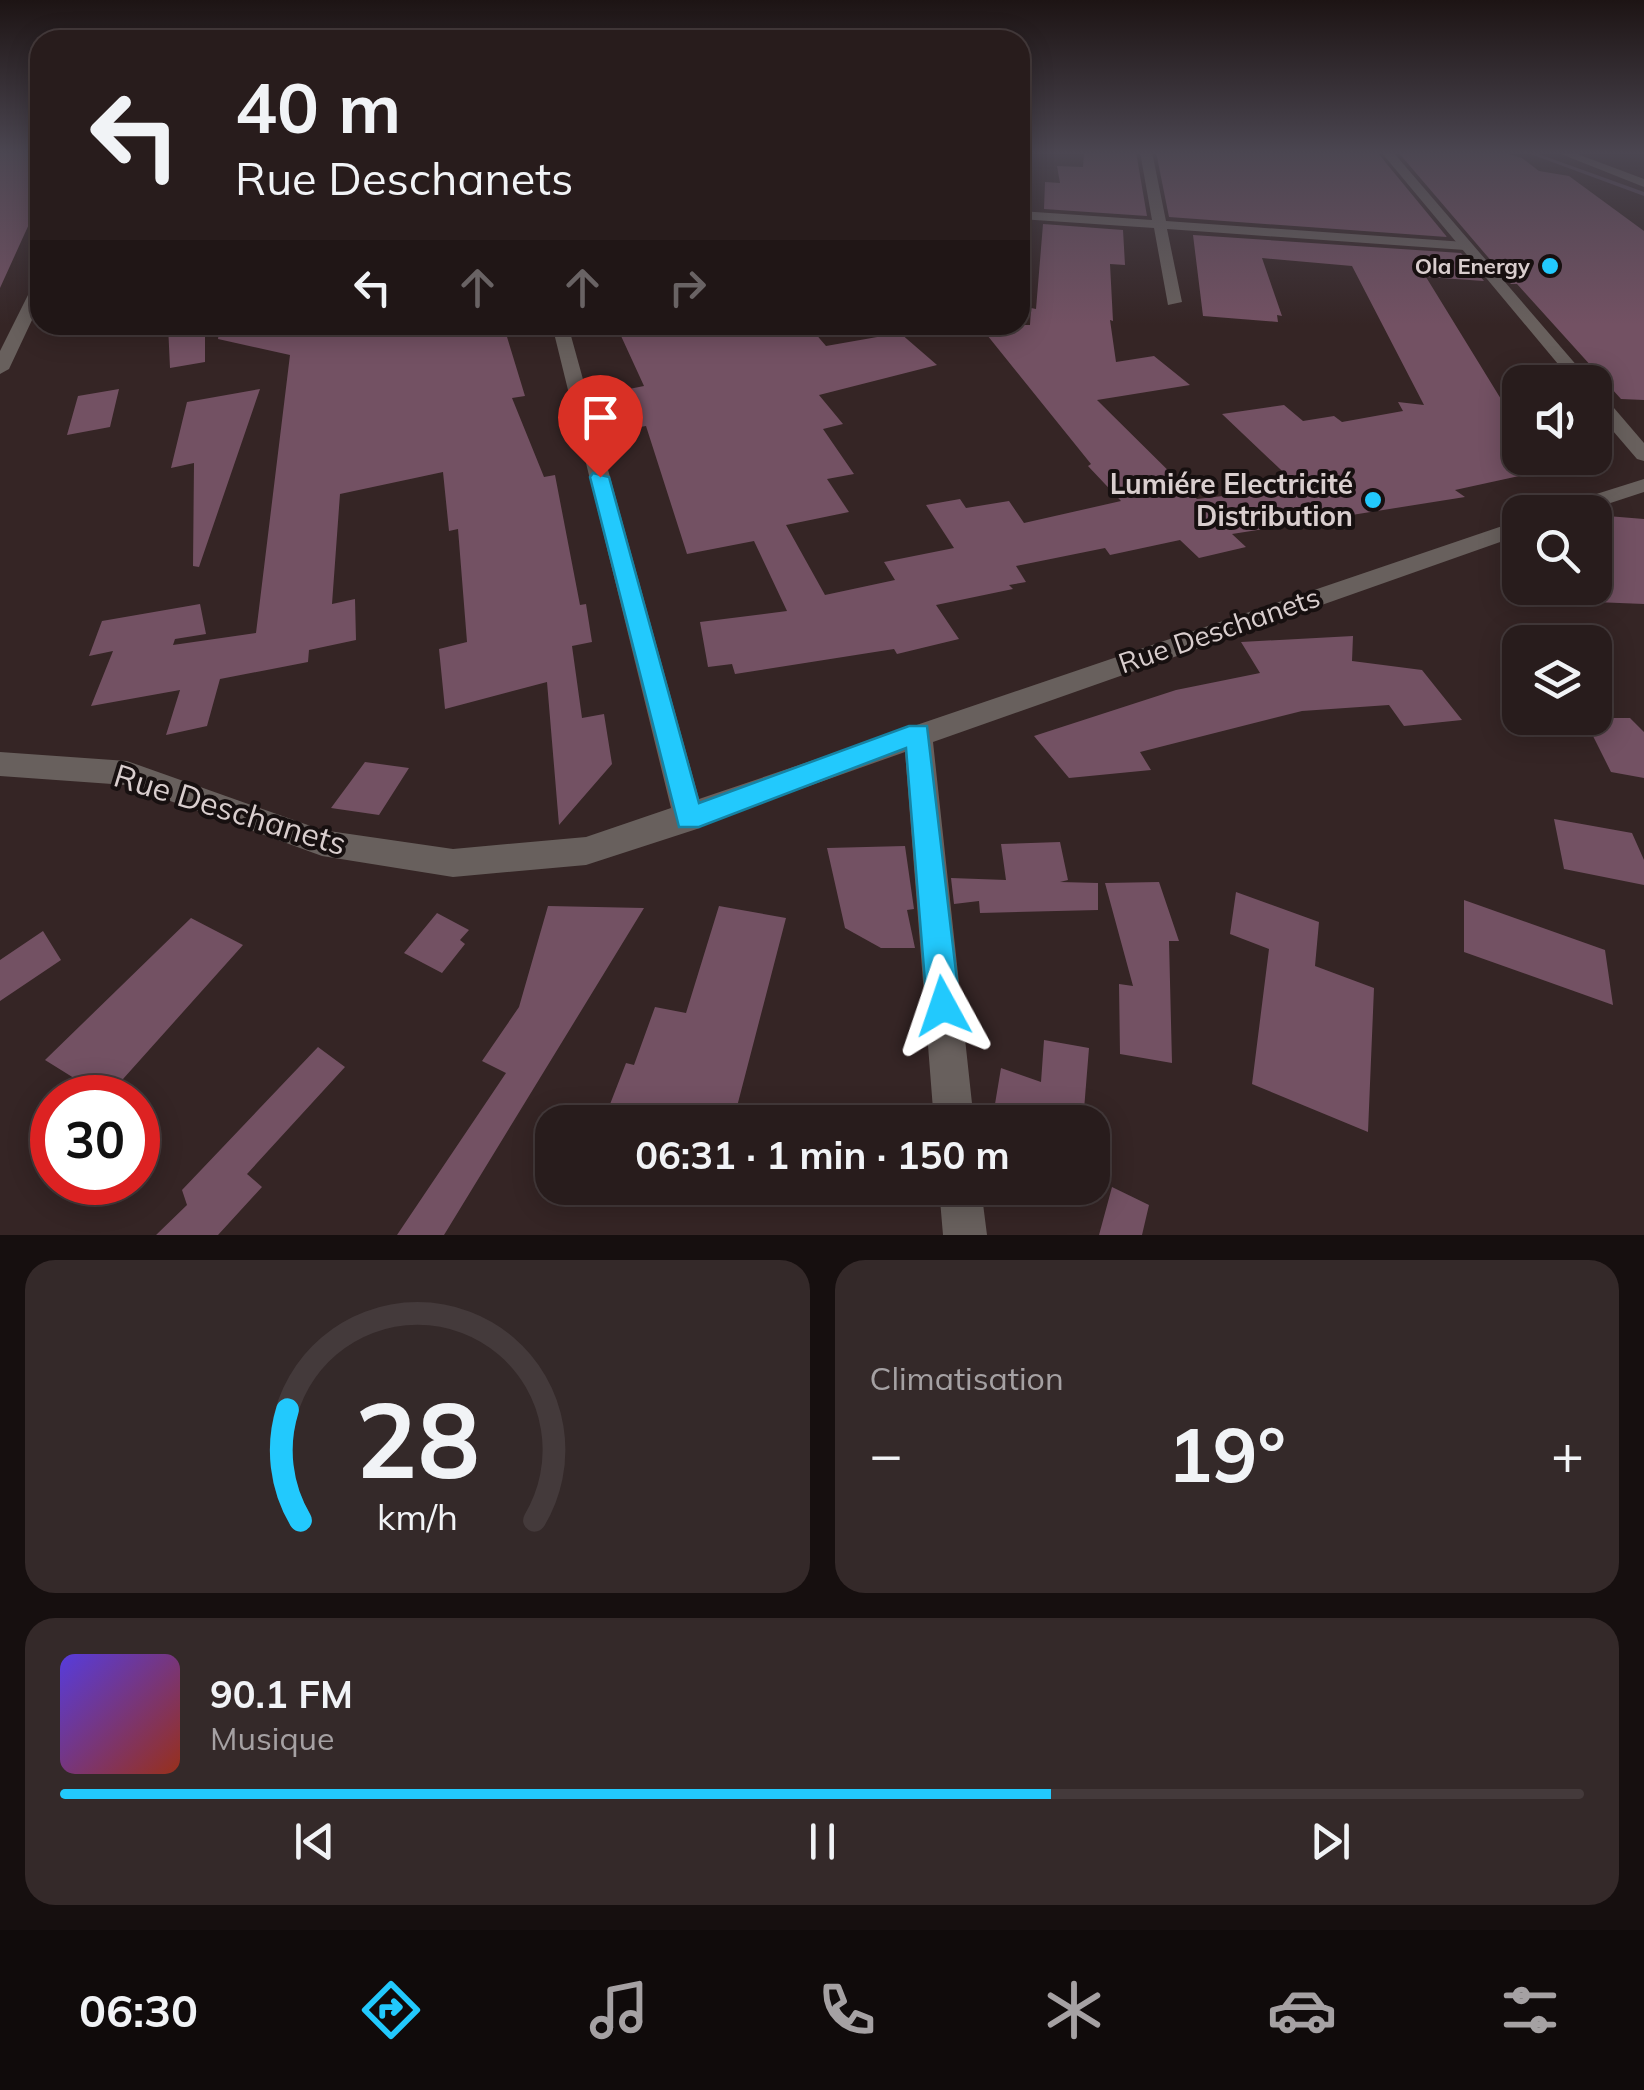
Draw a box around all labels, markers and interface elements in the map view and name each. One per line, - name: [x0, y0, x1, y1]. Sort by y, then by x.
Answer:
- text: 40 m: [235, 63, 401, 151]
- icon: left: [70, 70, 200, 200]
- text: Rue Deschanets: [235, 150, 573, 206]
- place label: Ola Energy: [1415, 252, 1530, 280]
- marker: Ola Energy: [1539, 255, 1561, 277]
- icon: left: [345, 260, 400, 315]
- icon: ahead: [450, 260, 505, 315]
- icon: ahead: [555, 260, 610, 315]
- icon: right: [660, 260, 715, 315]
- map controls: [1502, 365, 1612, 735]
- button: sound: [1502, 365, 1612, 475]
- pin: [558, 375, 643, 478]
- icon: arrive: [573, 390, 628, 445]
- place label: Lumiére Electricité Distribution: [1110, 466, 1353, 533]
- marker: Lumiére Electricité Distribution: [1362, 489, 1384, 511]
- button: search: [1502, 495, 1612, 605]
- street label: Rue Deschanets: [1114, 579, 1324, 680]
- button: layers: [1502, 625, 1612, 735]
- street label: Rue Deschanets: [109, 755, 351, 863]
- position arrow: [891, 954, 995, 1058]
- speed limit sign: 30: [30, 1075, 160, 1205]
- text: 06:31 · 1 min · 150 m: [635, 1131, 1010, 1179]
- text: Climatisation: [870, 1358, 1064, 1398]
- text: 28: [355, 1373, 480, 1504]
- text: 19°: [1168, 1407, 1286, 1501]
- text: −: [870, 1419, 903, 1488]
- text: +: [1551, 1419, 1584, 1488]
- text: km/h: [377, 1494, 458, 1539]
- text: 90.1 FM: [210, 1670, 353, 1718]
- text: Musique: [210, 1718, 334, 1758]
- icon: previous: [287, 1814, 342, 1869]
- icon: pause: [795, 1814, 850, 1869]
- icon: next: [1303, 1814, 1358, 1869]
- icon: directions: [356, 1975, 426, 2045]
- icon: music: [584, 1975, 654, 2045]
- icon: phone: [812, 1975, 882, 2045]
- icon: climate: [1039, 1975, 1109, 2045]
- icon: car: [1267, 1975, 1337, 2045]
- icon: filters: [1495, 1975, 1565, 2045]
- text: 06:30: [79, 1982, 198, 2038]

